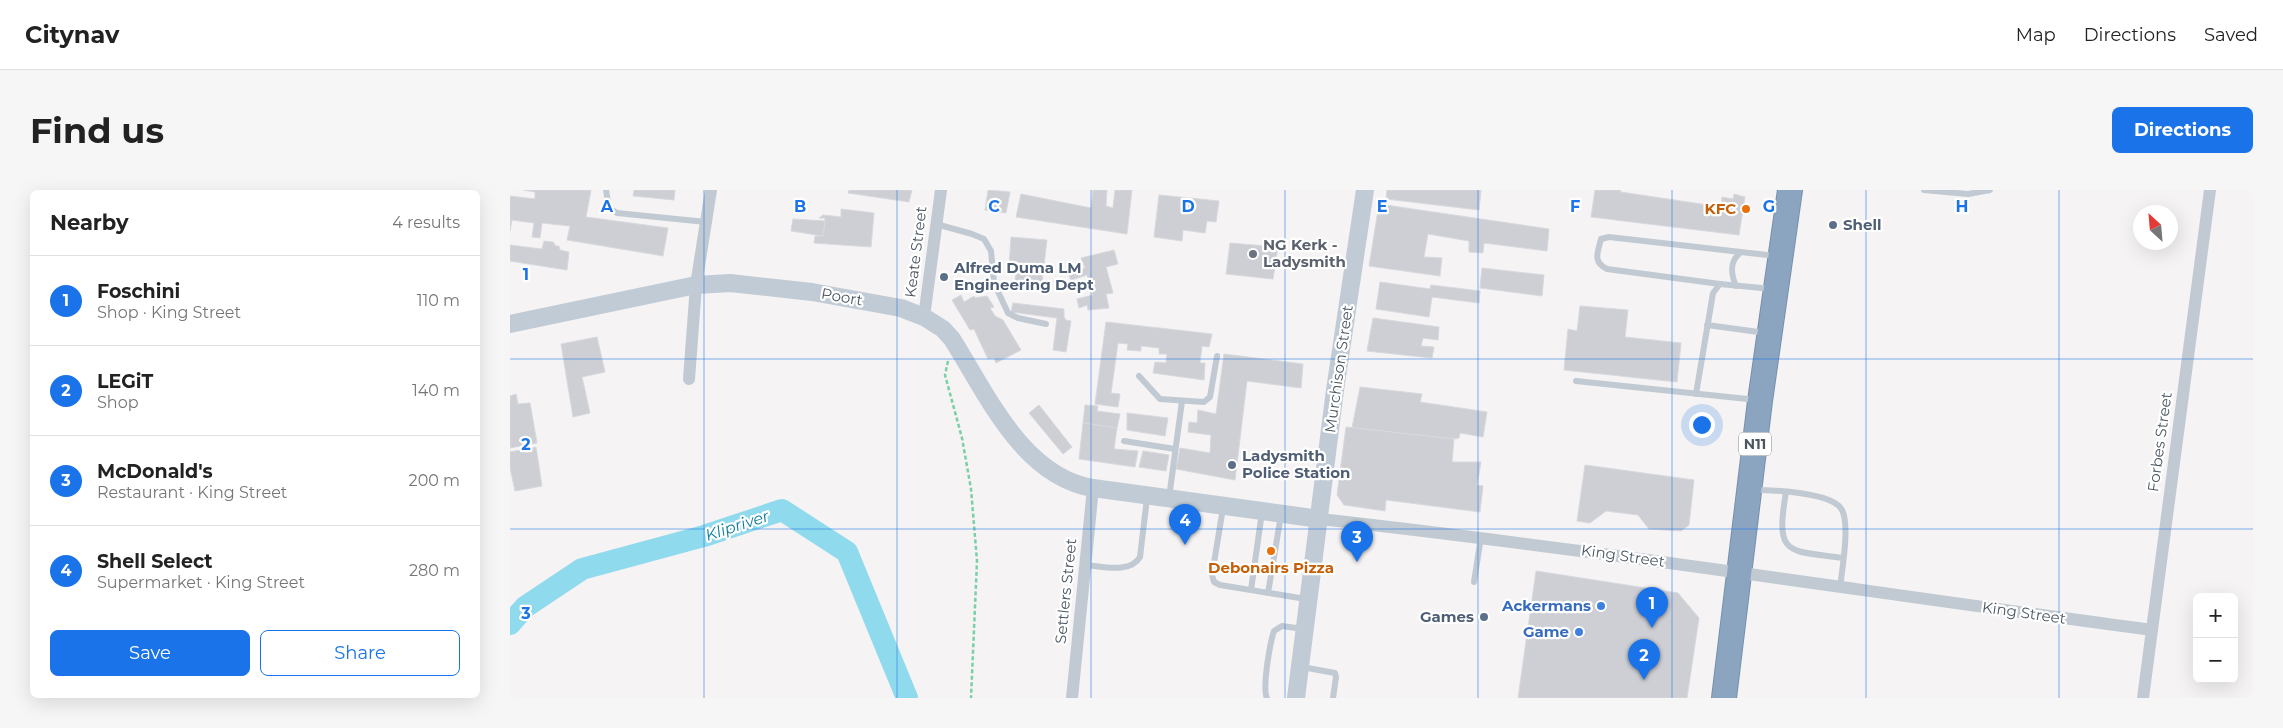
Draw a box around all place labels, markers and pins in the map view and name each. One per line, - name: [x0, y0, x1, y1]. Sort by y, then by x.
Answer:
- place label: KFC: [1705, 199, 1736, 218]
- marker: KFC: [1740, 203, 1752, 215]
- place label: Shell: [1843, 215, 1882, 234]
- marker: Shell: [1827, 219, 1839, 231]
- place label: NG Kerk - Ladysmith: [1263, 235, 1346, 271]
- marker: NG Kerk - Ladysmith: [1247, 248, 1259, 260]
- place label: Alfred Duma LM Engineering Dept: [953, 258, 1094, 294]
- marker: Alfred Duma LM Engineering Dept: [938, 271, 950, 283]
- place label: Ladysmith Police Station: [1242, 446, 1350, 482]
- marker: Ladysmith Police Station: [1226, 459, 1238, 471]
- pin: 4: [1169, 504, 1201, 545]
- pin: 3: [1341, 521, 1373, 562]
- marker: Debonairs Pizza: [1265, 545, 1277, 557]
- place label: Debonairs Pizza: [1208, 558, 1334, 577]
- pin: 1: [1636, 587, 1668, 628]
- place label: Ackermans: [1501, 596, 1591, 615]
- marker: Ackermans: [1595, 600, 1607, 612]
- place label: Games: [1420, 607, 1474, 626]
- marker: Games: [1478, 611, 1490, 623]
- place label: Game: [1523, 622, 1569, 641]
- marker: Game: [1573, 626, 1585, 638]
- pin: 2: [1628, 639, 1660, 680]

